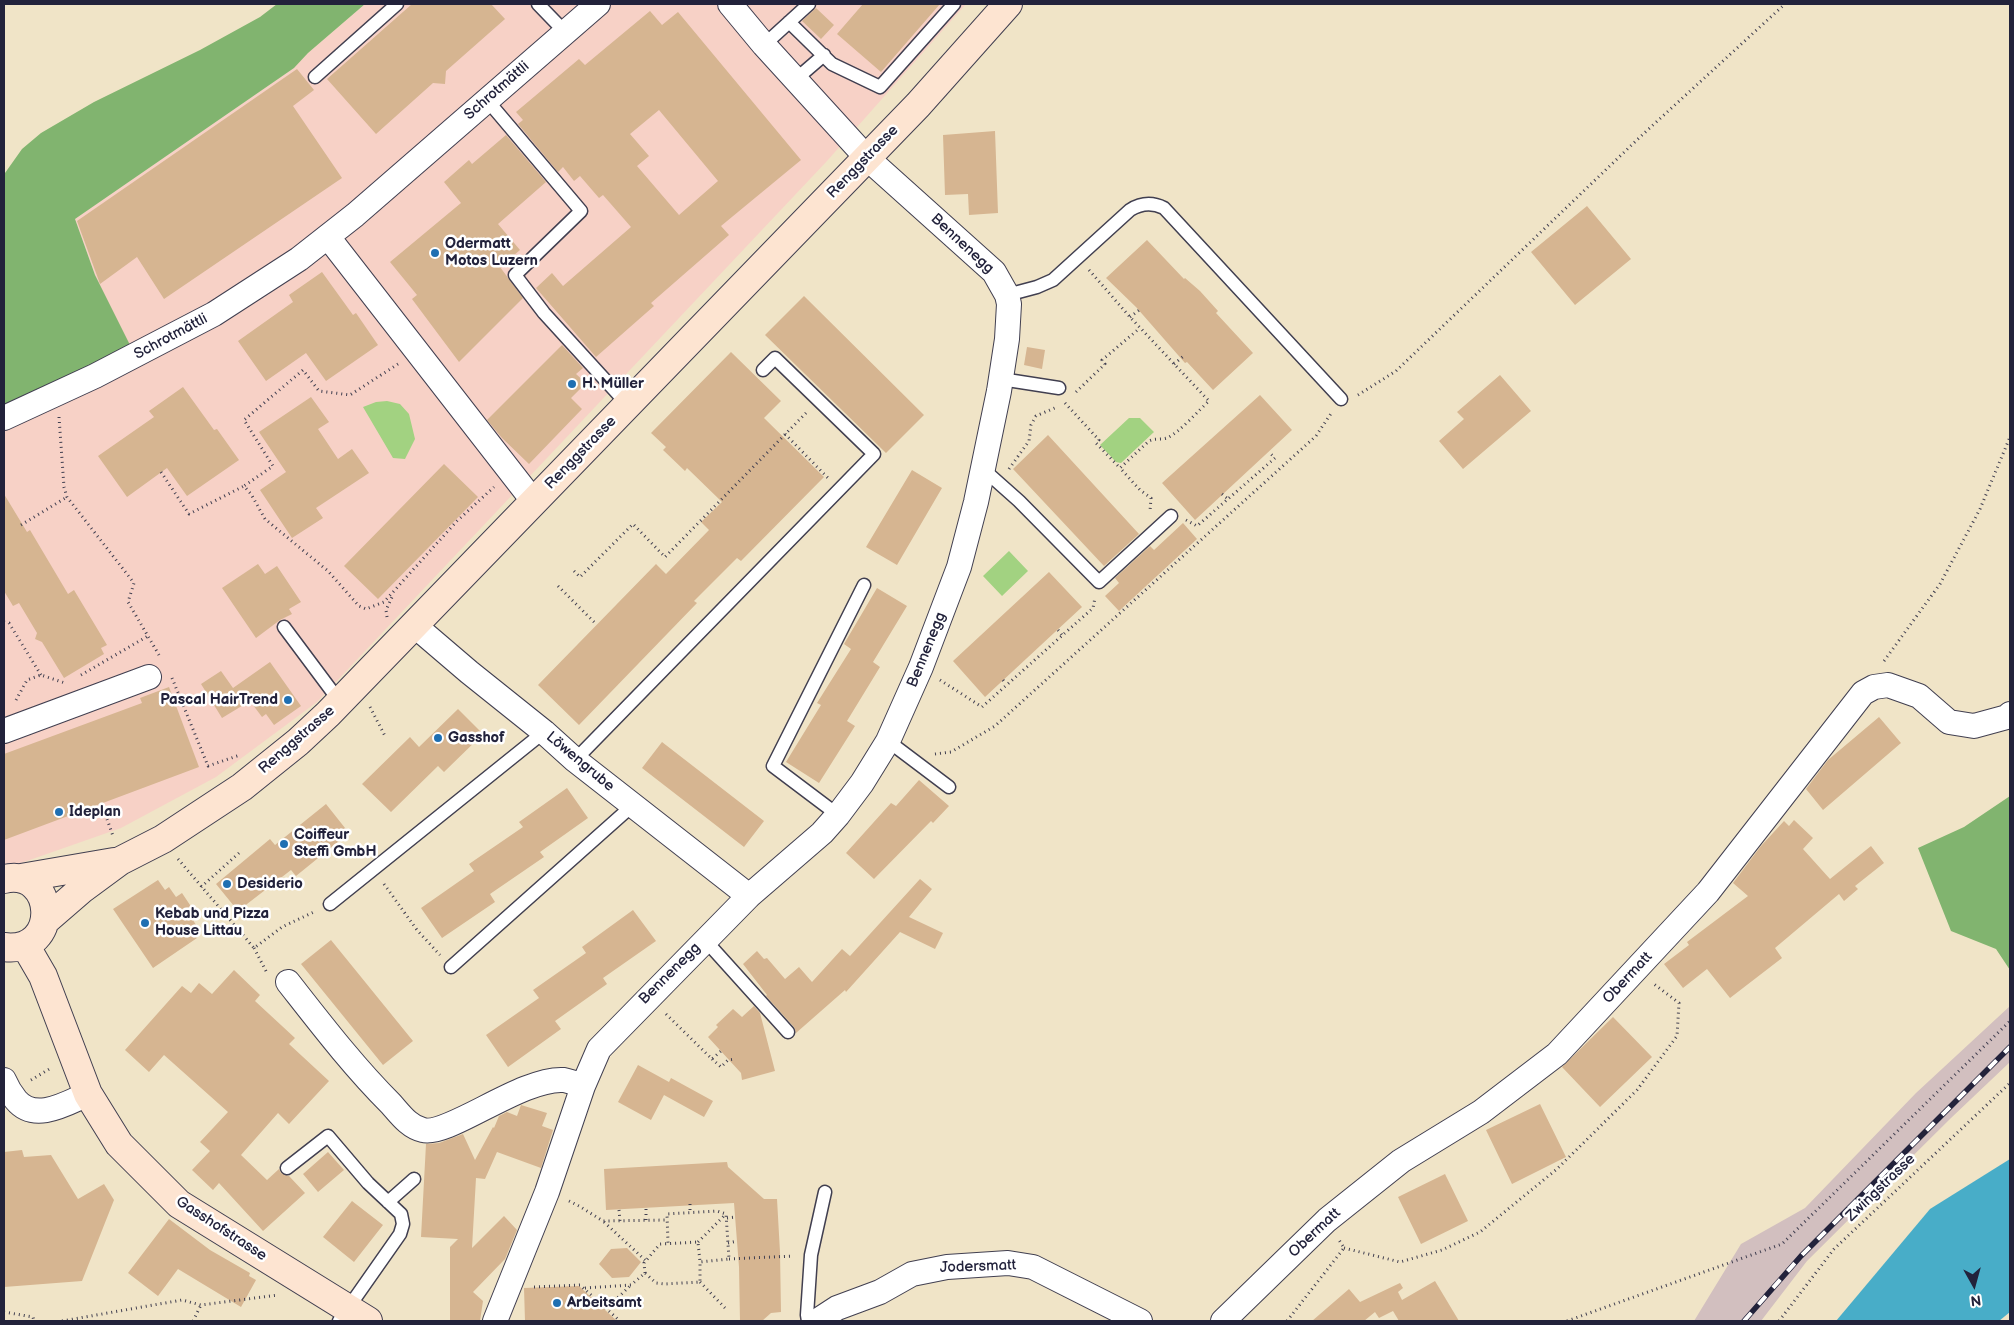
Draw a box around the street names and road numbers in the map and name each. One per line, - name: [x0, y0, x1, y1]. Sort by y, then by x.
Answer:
- street label: Schrotmättli: [461, 58, 533, 124]
- street label: Renggstrasse: [824, 122, 902, 202]
- street label: Bennenegg: [927, 210, 997, 278]
- street label: Schrotmättli: [131, 310, 211, 364]
- street label: Renggstrasse: [542, 413, 620, 493]
- street label: Bennenegg: [904, 610, 950, 690]
- street label: Renggstrasse: [255, 702, 339, 778]
- street label: Löwengrube: [542, 728, 618, 796]
- street label: Bennenegg: [635, 939, 705, 1009]
- street label: Obermatt: [1599, 948, 1657, 1008]
- street label: Zwingstrasse: [1843, 1151, 1919, 1225]
- street label: Gasshofstrasse: [172, 1193, 270, 1265]
- street label: Obermatt: [1285, 1204, 1345, 1262]
- street label: Jodersmatt: [939, 1257, 1017, 1277]

